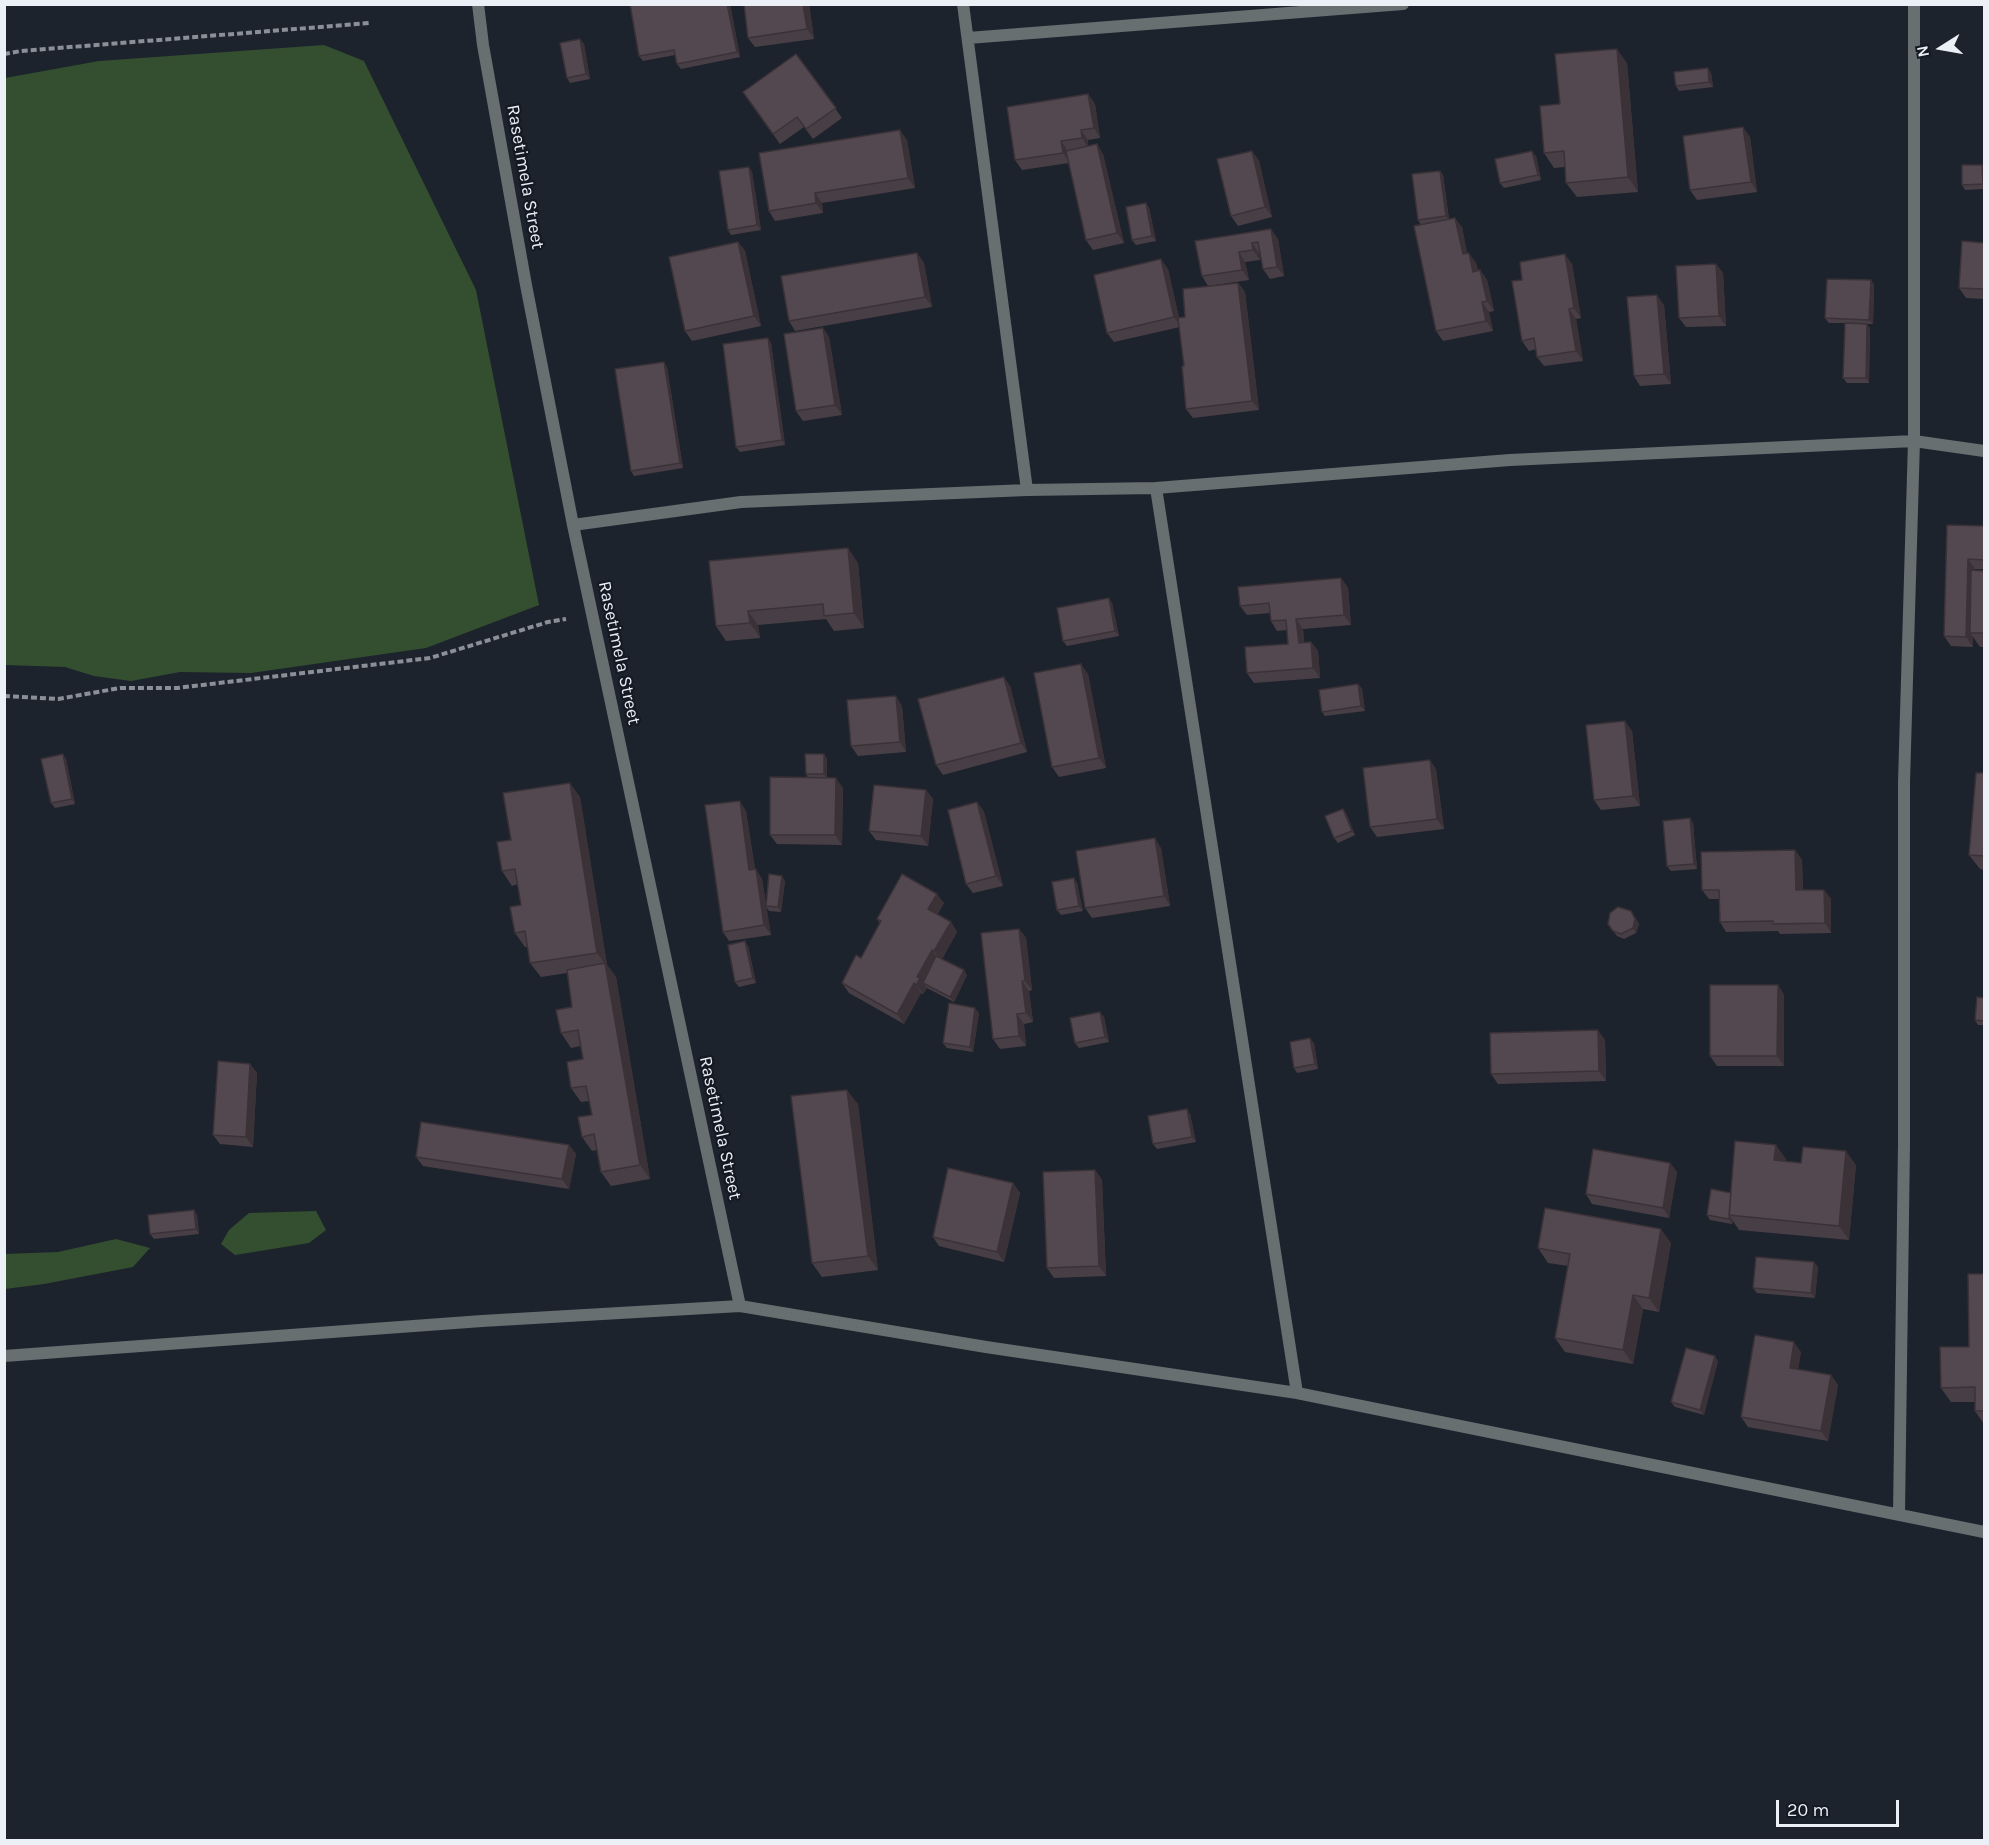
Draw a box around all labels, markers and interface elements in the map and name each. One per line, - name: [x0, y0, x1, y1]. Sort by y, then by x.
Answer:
- north arrow: [1911, 18, 1971, 78]
- text: N: [1912, 44, 1933, 59]
- street label: Rasetimela Street: [502, 103, 548, 251]
- street label: Rasetimela Street: [593, 579, 645, 727]
- street label: Rasetimela Street: [694, 1054, 746, 1202]
- scale bar: [1779, 1788, 1902, 1826]
- text: 20 m: [1787, 1799, 1829, 1821]

